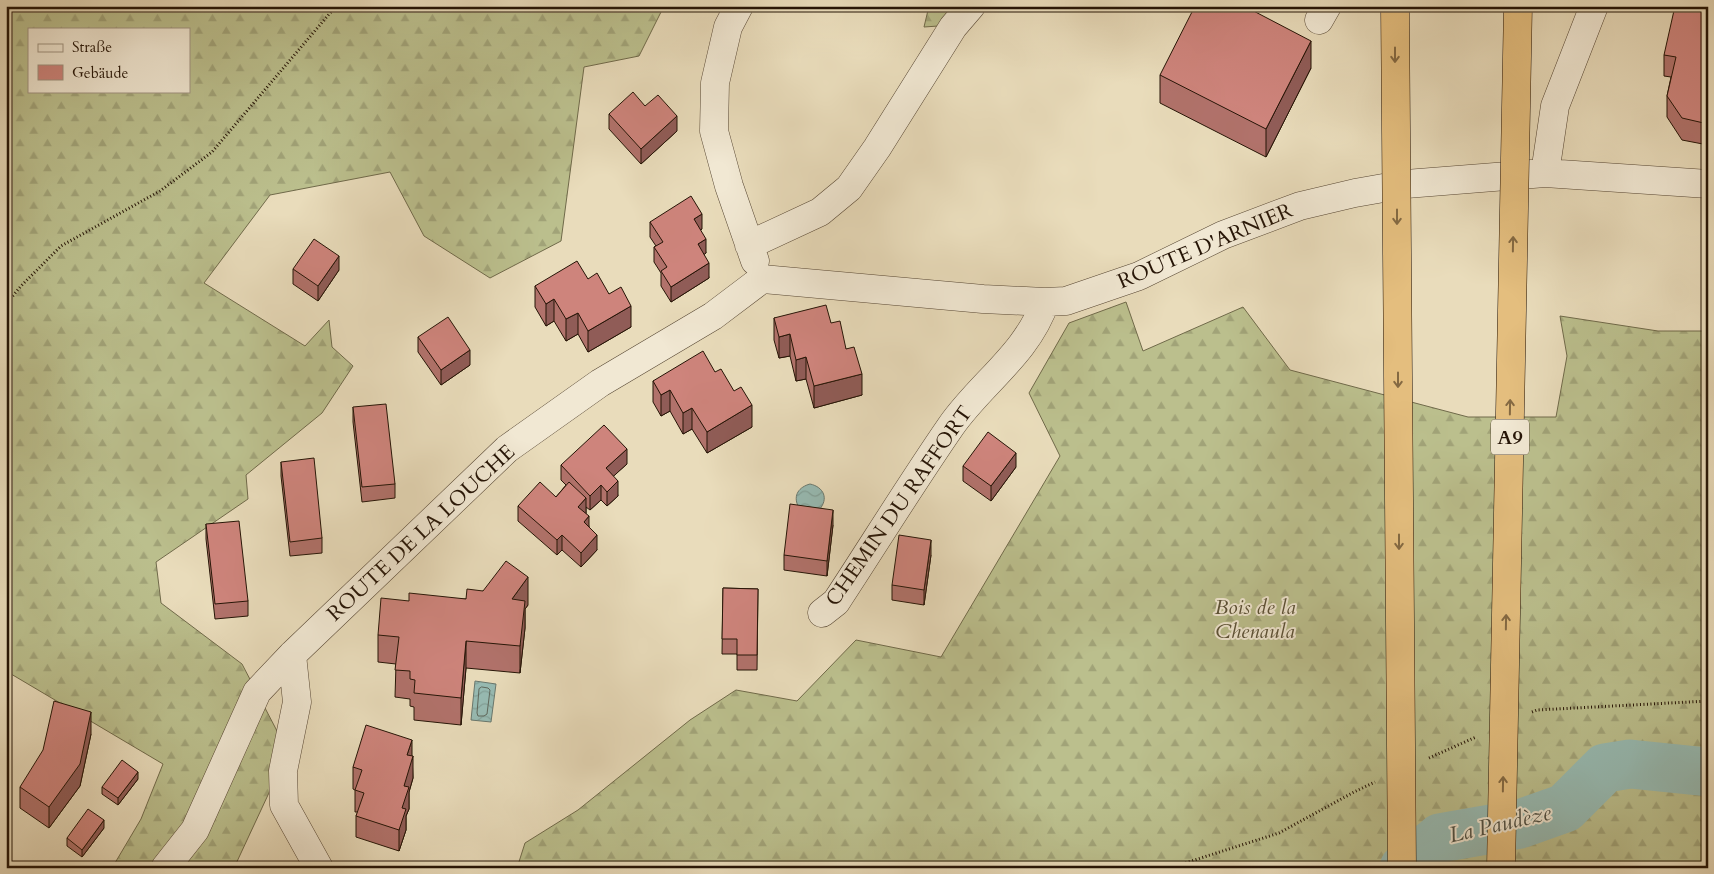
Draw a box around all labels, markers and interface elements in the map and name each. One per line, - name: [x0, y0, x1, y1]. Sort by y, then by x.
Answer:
- legend: [28, 28, 190, 92]
- text: Straße: [72, 37, 112, 57]
- one-way arrow: [1390, 46, 1400, 63]
- text: Gebäude: [72, 63, 129, 83]
- street label: ROUTE D'ARNIER: [1113, 196, 1297, 296]
- one-way arrow: [1392, 209, 1401, 225]
- one-way arrow: [1508, 236, 1518, 252]
- one-way arrow: [1393, 372, 1403, 388]
- one-way arrow: [1505, 399, 1515, 415]
- street label: CHEMIN DU RAFFORT: [819, 400, 979, 612]
- road number: A9: [1491, 420, 1529, 454]
- street label: ROUTE DE LA LOUCHE: [321, 438, 521, 628]
- one-way arrow: [1394, 534, 1404, 550]
- park label: Bois de la Chenaula: [1214, 593, 1296, 646]
- one-way arrow: [1501, 614, 1511, 630]
- one-way arrow: [1498, 776, 1508, 792]
- water label: La Paudèze: [1446, 798, 1554, 850]

